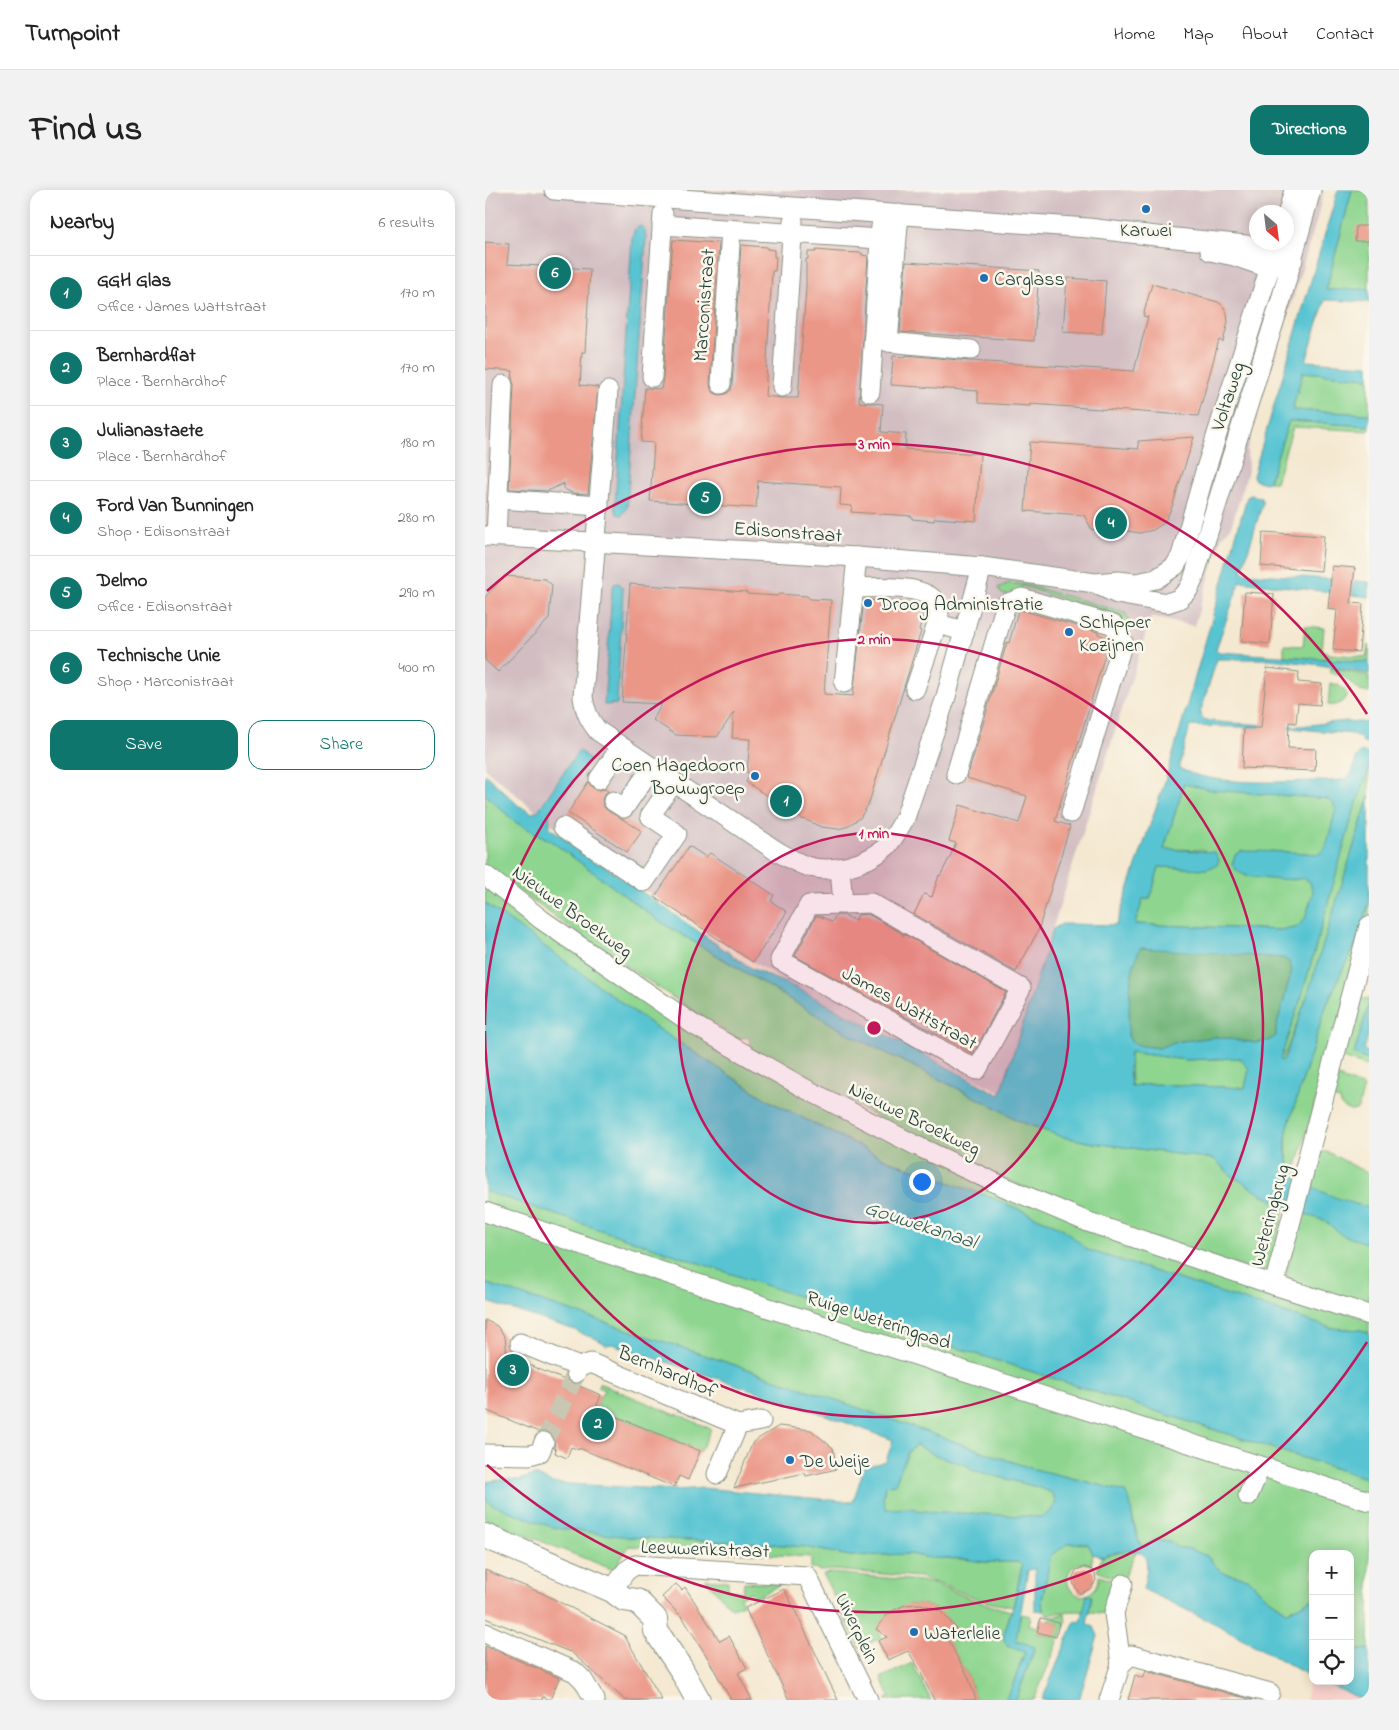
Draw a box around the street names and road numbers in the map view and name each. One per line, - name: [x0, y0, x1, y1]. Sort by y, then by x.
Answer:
- street label: Marconistraat: [687, 247, 724, 363]
- street label: Voltaweg: [1204, 358, 1255, 436]
- street label: Edisonstraat: [733, 515, 843, 552]
- street label: Nieuwe Broekweg: [504, 859, 638, 968]
- street label: James Wattstraat: [836, 960, 982, 1059]
- street label: Nieuwe Broekweg: [843, 1076, 985, 1166]
- street label: Weteringbrug: [1244, 1161, 1300, 1270]
- street label: Ruige Weteringpad: [802, 1284, 954, 1359]
- street label: Bernhardhof: [612, 1339, 722, 1408]
- street label: Leeuwerikstraat: [640, 1534, 770, 1567]
- street label: Uiverplein: [826, 1589, 885, 1670]

